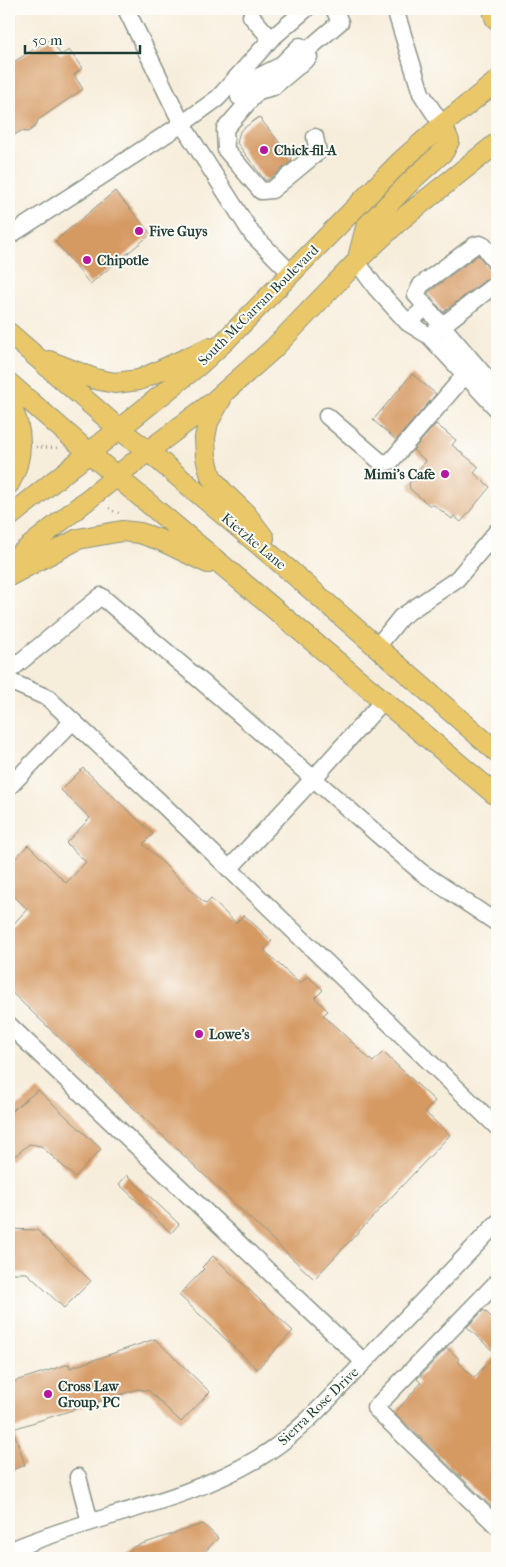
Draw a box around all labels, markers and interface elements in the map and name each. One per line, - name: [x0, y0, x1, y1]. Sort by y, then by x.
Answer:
- scale bar: [25, 22, 140, 54]
- text: 50 m: [32, 31, 63, 49]
- place label: Chick-fil-A: [274, 142, 338, 159]
- marker: Chick-fil-A: [258, 144, 270, 156]
- place label: Five Guys: [148, 223, 208, 240]
- marker: Five Guys: [133, 225, 145, 237]
- street label: South McCarran Boulevard: [195, 241, 322, 369]
- place label: Chipotle: [97, 252, 149, 269]
- marker: Chipotle: [81, 254, 93, 266]
- place label: Mimi's Cafe: [363, 466, 435, 483]
- marker: Mimi's Cafe: [439, 468, 451, 480]
- street label: Kietzke Lane: [218, 509, 290, 573]
- place label: Lowe's: [209, 1026, 250, 1043]
- marker: Lowe's: [193, 1028, 205, 1040]
- street label: Sierra Rose Drive: [274, 1363, 362, 1449]
- place label: Cross Law Group, PC: [58, 1378, 120, 1411]
- marker: Cross Law Group, PC: [42, 1388, 54, 1400]

